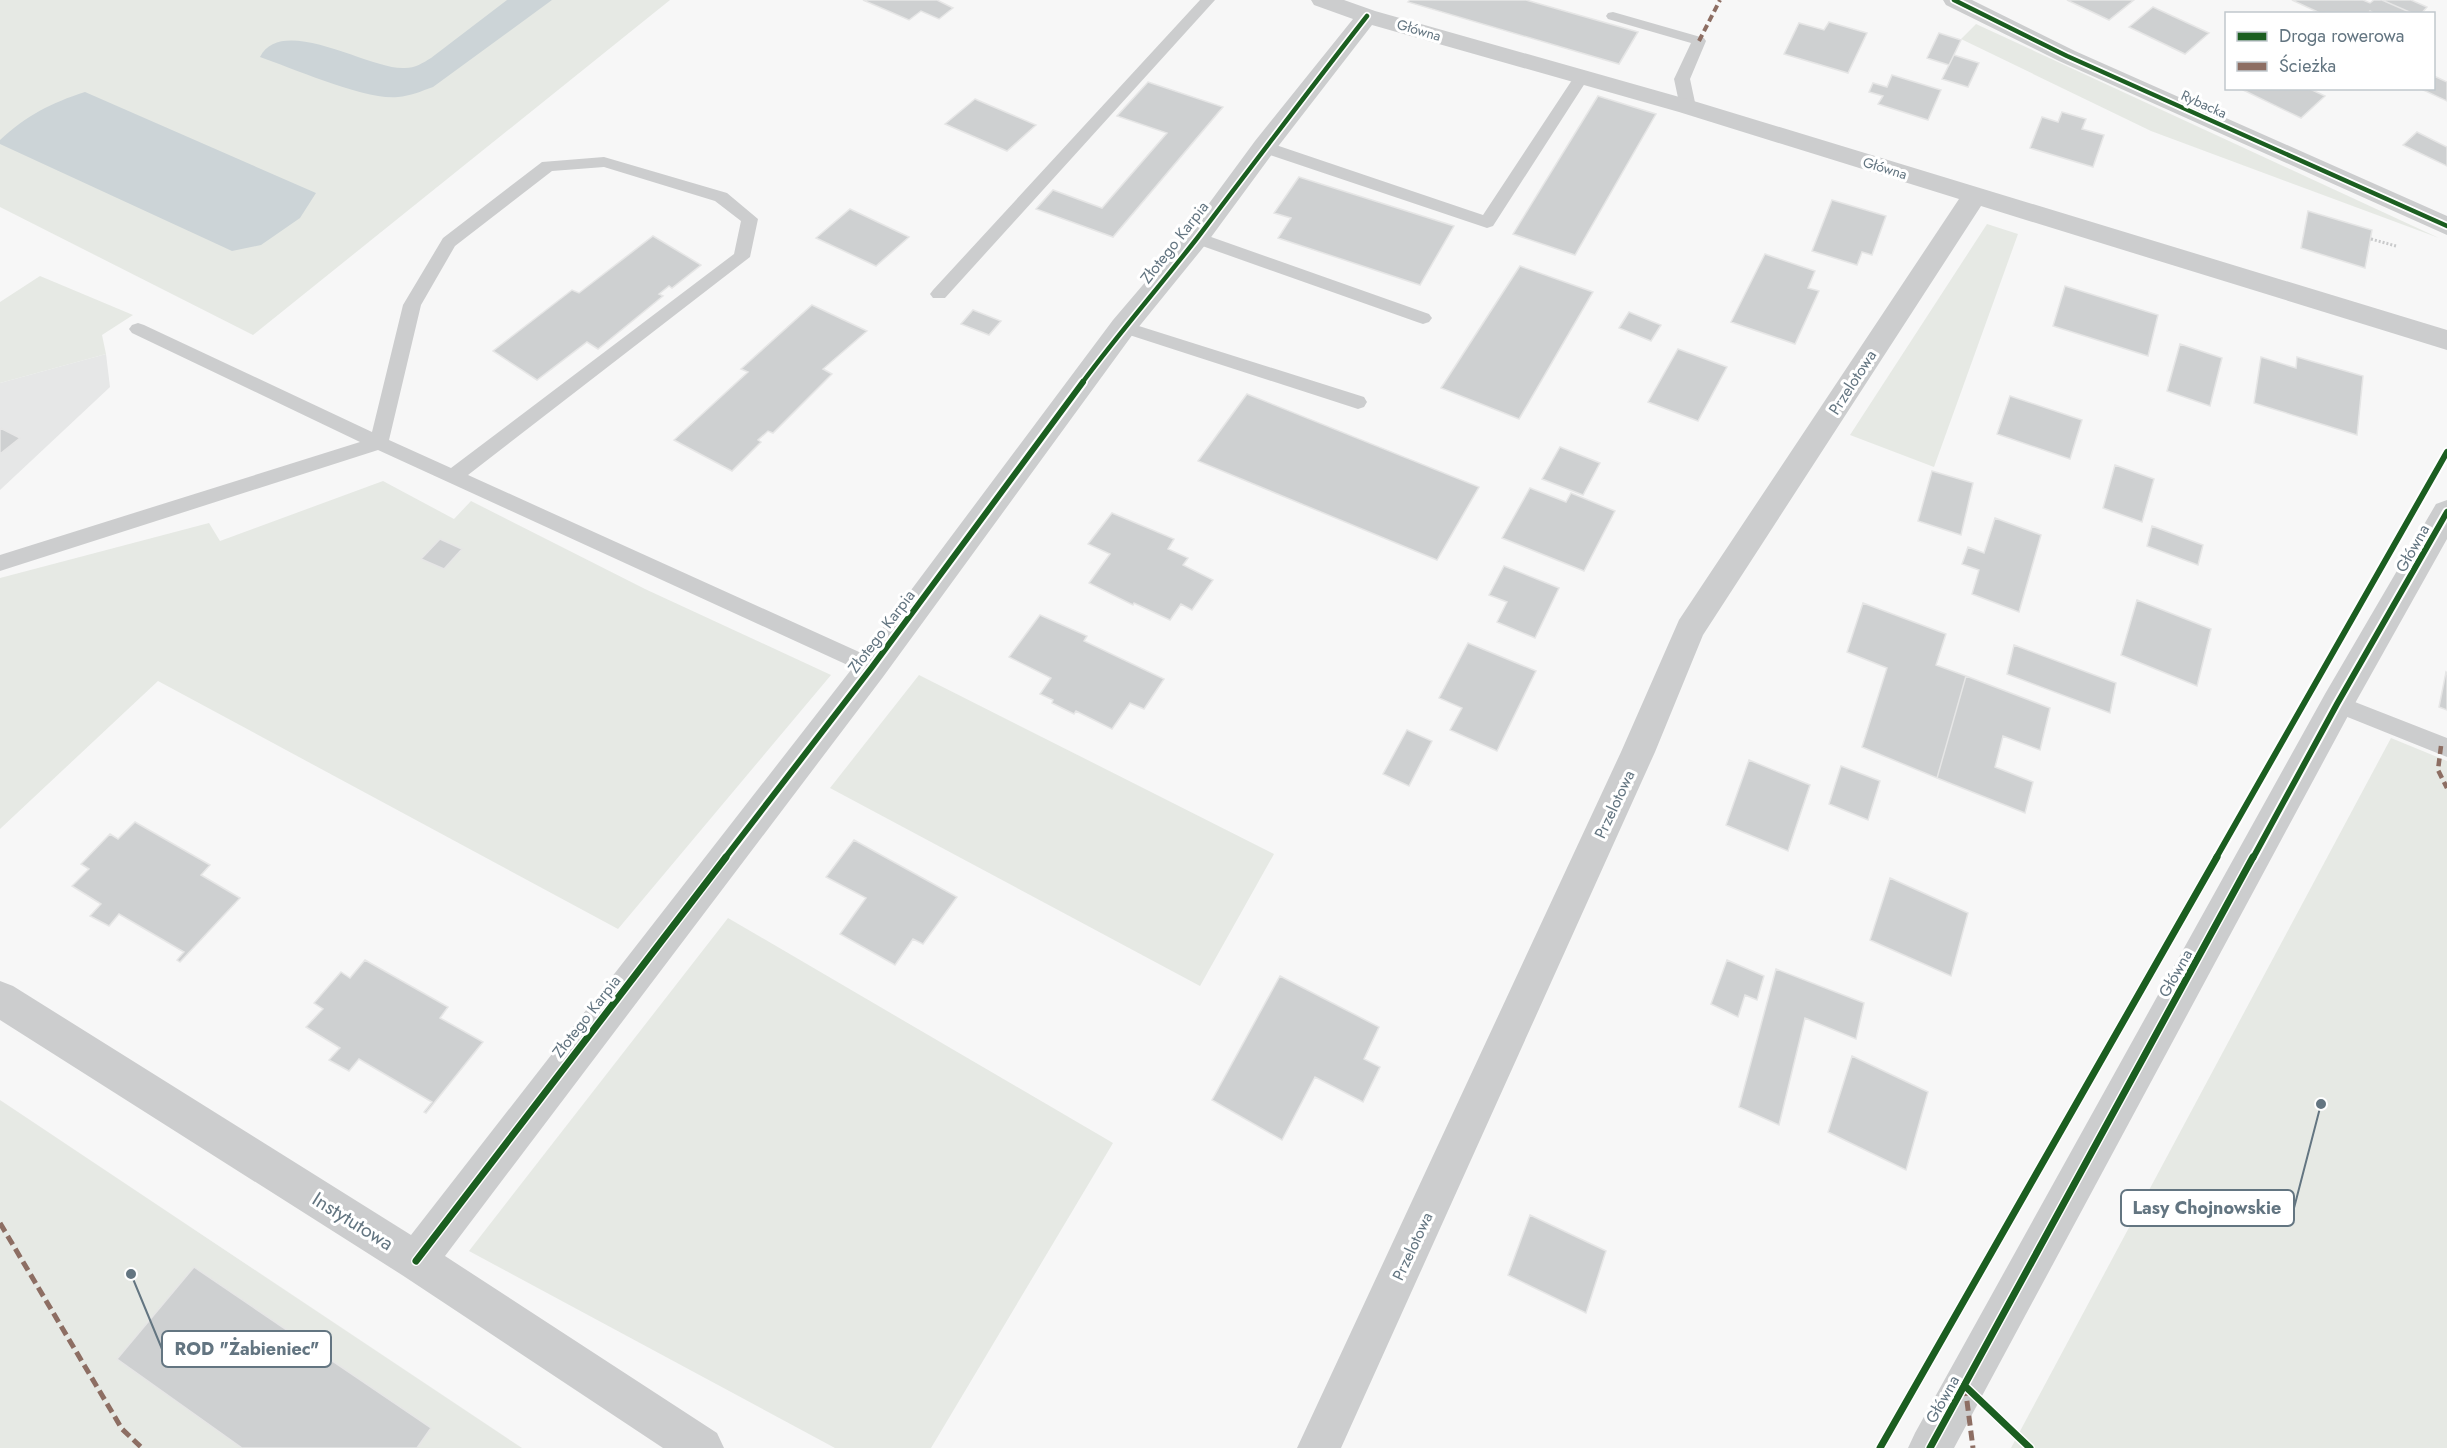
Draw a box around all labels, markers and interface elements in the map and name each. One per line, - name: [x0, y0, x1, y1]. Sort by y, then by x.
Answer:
- legend: [2225, 12, 2435, 90]
- street label: Główna: [1395, 14, 1443, 46]
- text: Droga rowerowa: [2279, 23, 2404, 49]
- text: Ścieżka: [2279, 53, 2336, 79]
- street label: Rybacka: [2178, 85, 2230, 123]
- street label: Główna: [1861, 152, 1909, 184]
- street label: Złotego Karpia: [1135, 196, 1214, 288]
- street label: Przelotowa: [1823, 345, 1882, 419]
- street label: Główna: [2390, 520, 2435, 576]
- street label: Złotego Karpia: [842, 585, 920, 678]
- street label: Przelotowa: [1589, 766, 1640, 842]
- street label: Główna: [2153, 945, 2198, 1001]
- street label: Złotego Karpia: [547, 970, 626, 1062]
- street label: Instytutowa: [306, 1185, 399, 1258]
- callout: Lasy Chojnowskie: [2121, 1190, 2294, 1226]
- text: Lasy Chojnowskie: [2133, 1195, 2281, 1221]
- street label: Przelotowa: [1387, 1208, 1438, 1284]
- callout: ROD "Żabieniec": [162, 1331, 331, 1367]
- text: ROD "Żabieniec": [175, 1336, 319, 1362]
- street label: Główna: [1920, 1371, 1965, 1427]

